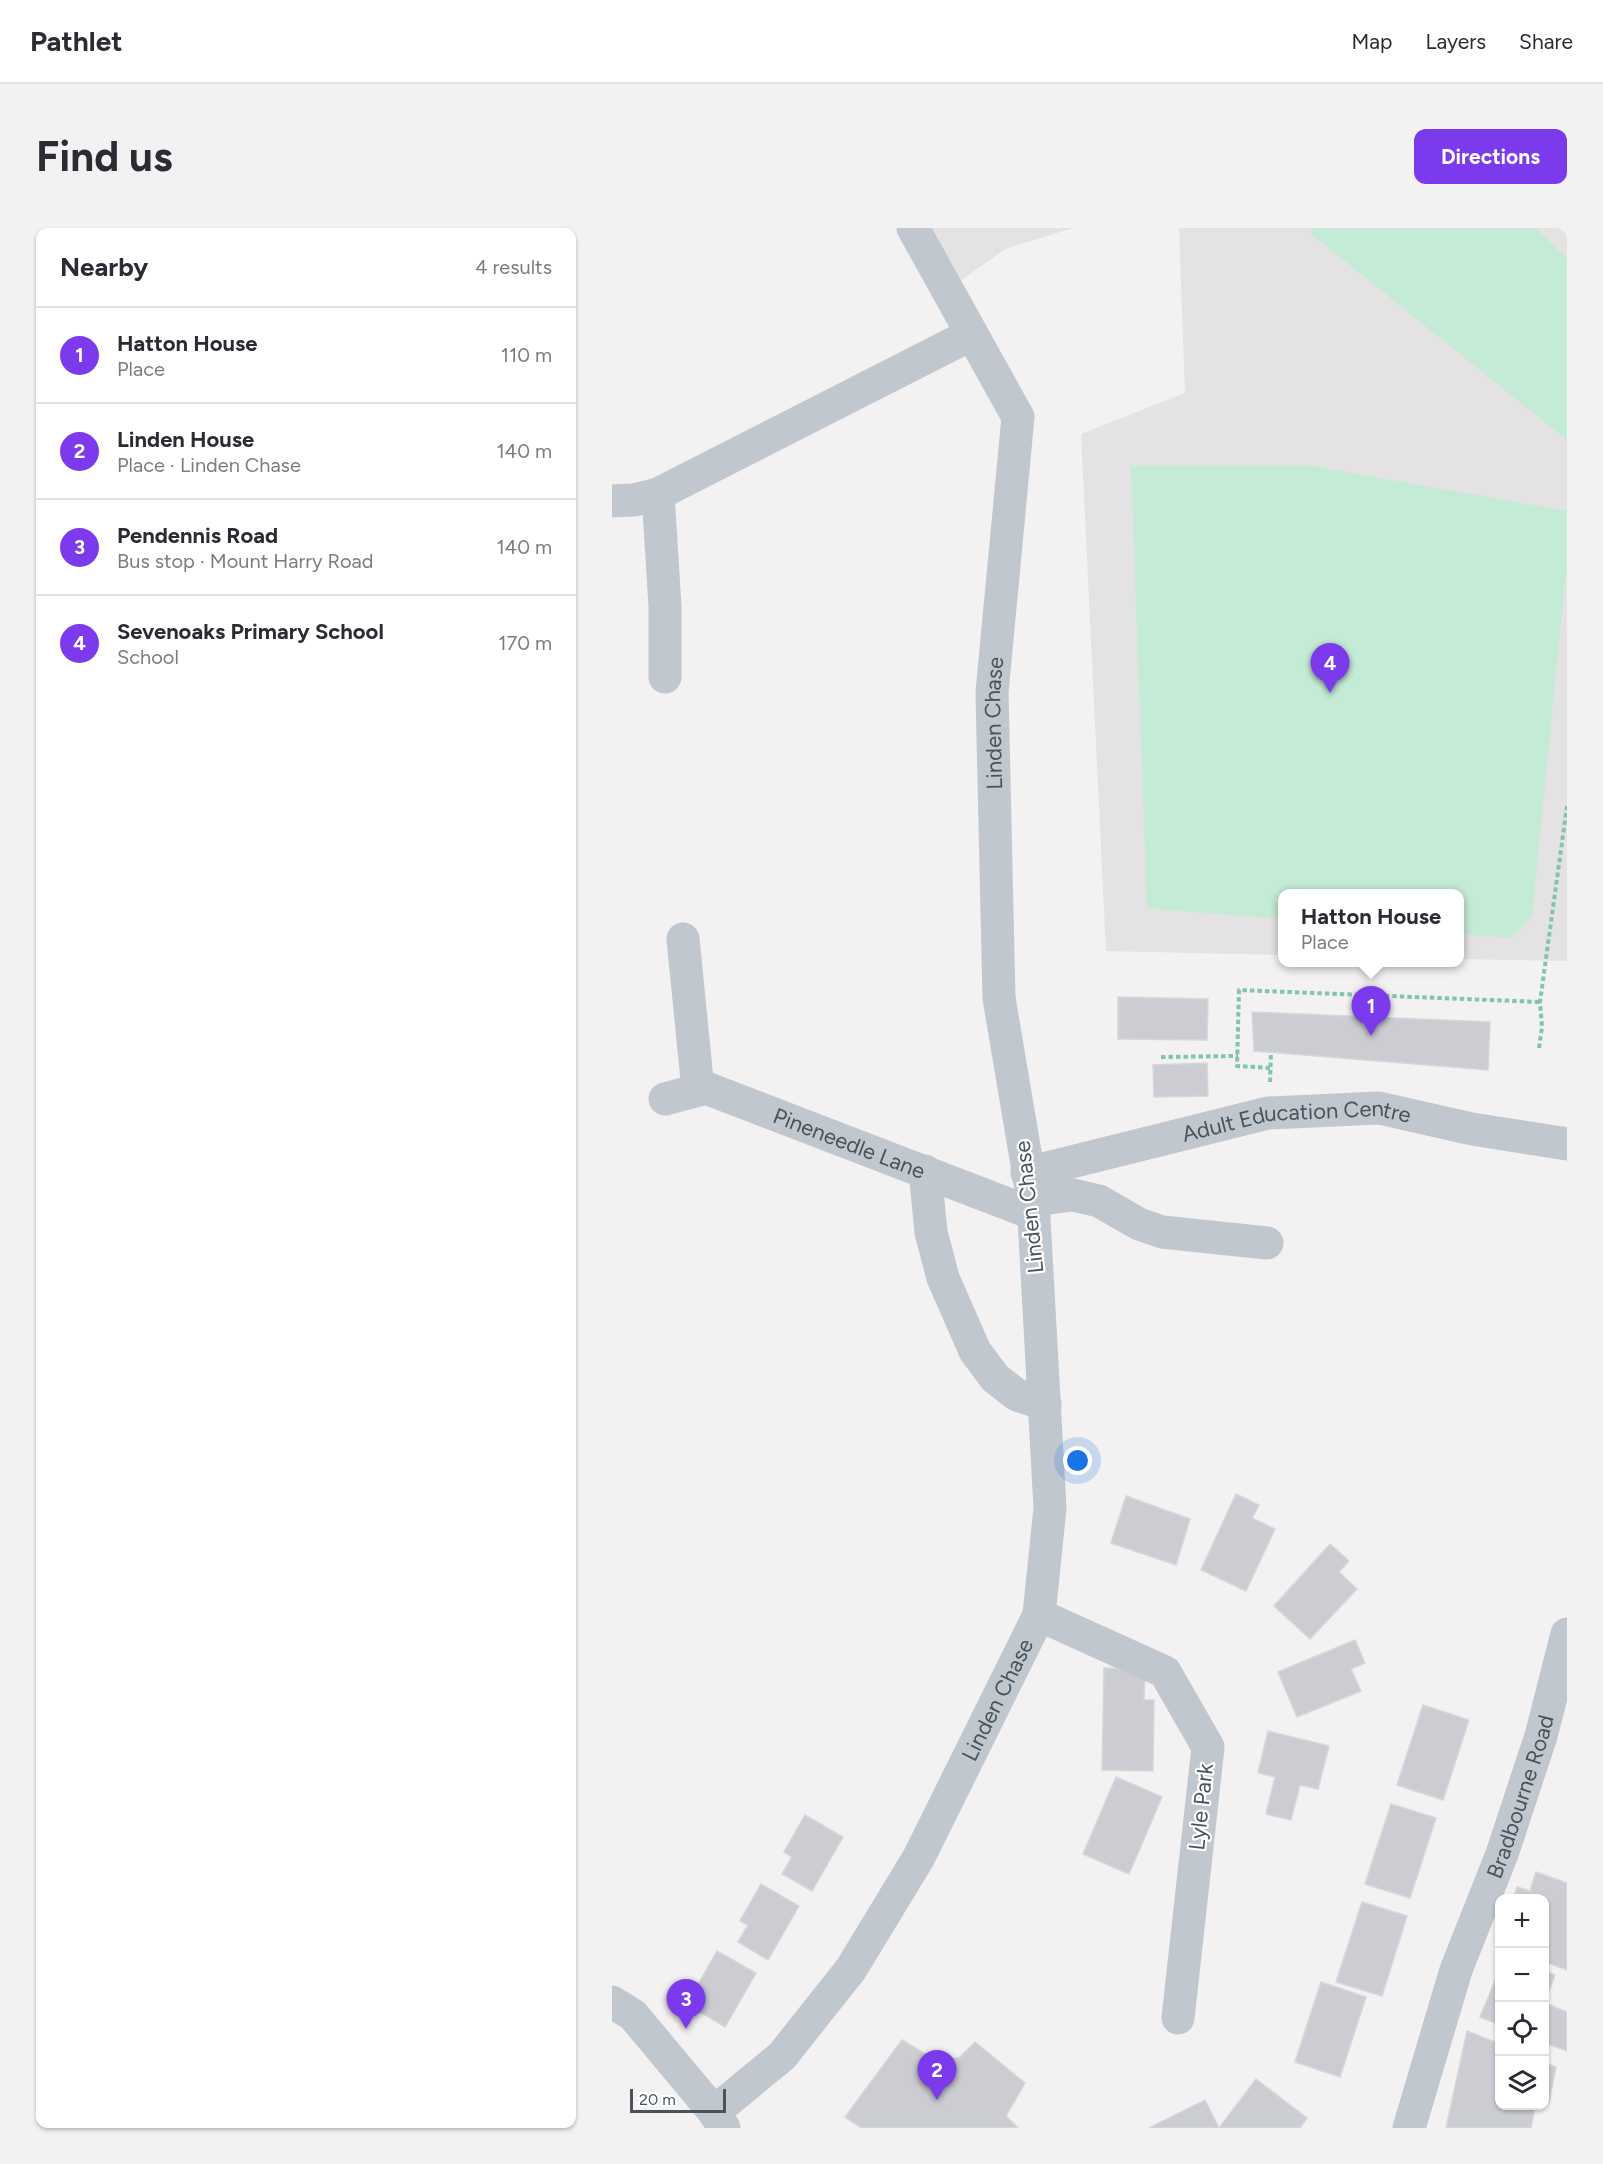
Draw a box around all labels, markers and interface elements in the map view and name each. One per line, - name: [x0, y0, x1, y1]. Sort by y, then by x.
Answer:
- text: Pathlet: [30, 24, 122, 58]
- text: Map: [1352, 29, 1392, 54]
- text: Layers: [1425, 29, 1486, 54]
- text: Share: [1519, 29, 1573, 54]
- button: Directions: [1414, 129, 1567, 184]
- text: Find us: [36, 131, 173, 182]
- text: Nearby: [60, 251, 148, 283]
- text: 4 results: [475, 255, 552, 279]
- text: Hatton House: [117, 330, 257, 357]
- text: 1: [75, 343, 84, 367]
- text: 110 m: [501, 343, 552, 367]
- text: Place: [117, 357, 165, 381]
- text: Linden House: [117, 426, 254, 453]
- text: 2: [74, 439, 85, 463]
- text: 140 m: [497, 439, 552, 463]
- text: Place · Linden Chase: [117, 453, 301, 477]
- text: Pendennis Road: [117, 522, 278, 549]
- text: 3: [74, 535, 85, 559]
- text: 140 m: [497, 535, 552, 559]
- text: Bus stop · Mount Harry Road: [117, 549, 373, 573]
- text: Sevenoaks Primary School: [117, 618, 384, 645]
- text: 4: [73, 631, 86, 655]
- text: 170 m: [498, 631, 552, 655]
- pin: 4: [1310, 644, 1350, 693]
- text: School: [117, 645, 179, 669]
- street label: Linden Chase: [978, 656, 1009, 790]
- popup: [1278, 889, 1464, 967]
- text: Hatton House: [1301, 903, 1441, 930]
- text: Place: [1301, 930, 1349, 954]
- pin: 1: [1352, 986, 1390, 1036]
- street label: Adult Education Centre: [1179, 1094, 1414, 1147]
- street label: Pineneedle Lane: [770, 1102, 929, 1184]
- street label: Linden Chase: [1009, 1139, 1049, 1275]
- your location: [1063, 1446, 1092, 1475]
- street label: Linden Chase: [955, 1634, 1039, 1765]
- street label: Bradbourne Road: [1480, 1712, 1559, 1882]
- street label: Lyle Park: [1183, 1762, 1219, 1852]
- map controls: [1495, 1894, 1549, 2110]
- button: +: [1495, 1894, 1549, 1948]
- button: −: [1495, 1948, 1549, 2002]
- pin: 3: [666, 1980, 706, 2029]
- button: locate: [1495, 2002, 1549, 2056]
- pin: 2: [918, 2050, 956, 2100]
- button: layers: [1495, 2056, 1549, 2110]
- scale bar: [630, 2086, 726, 2114]
- text: 20 m: [639, 2090, 676, 2109]

